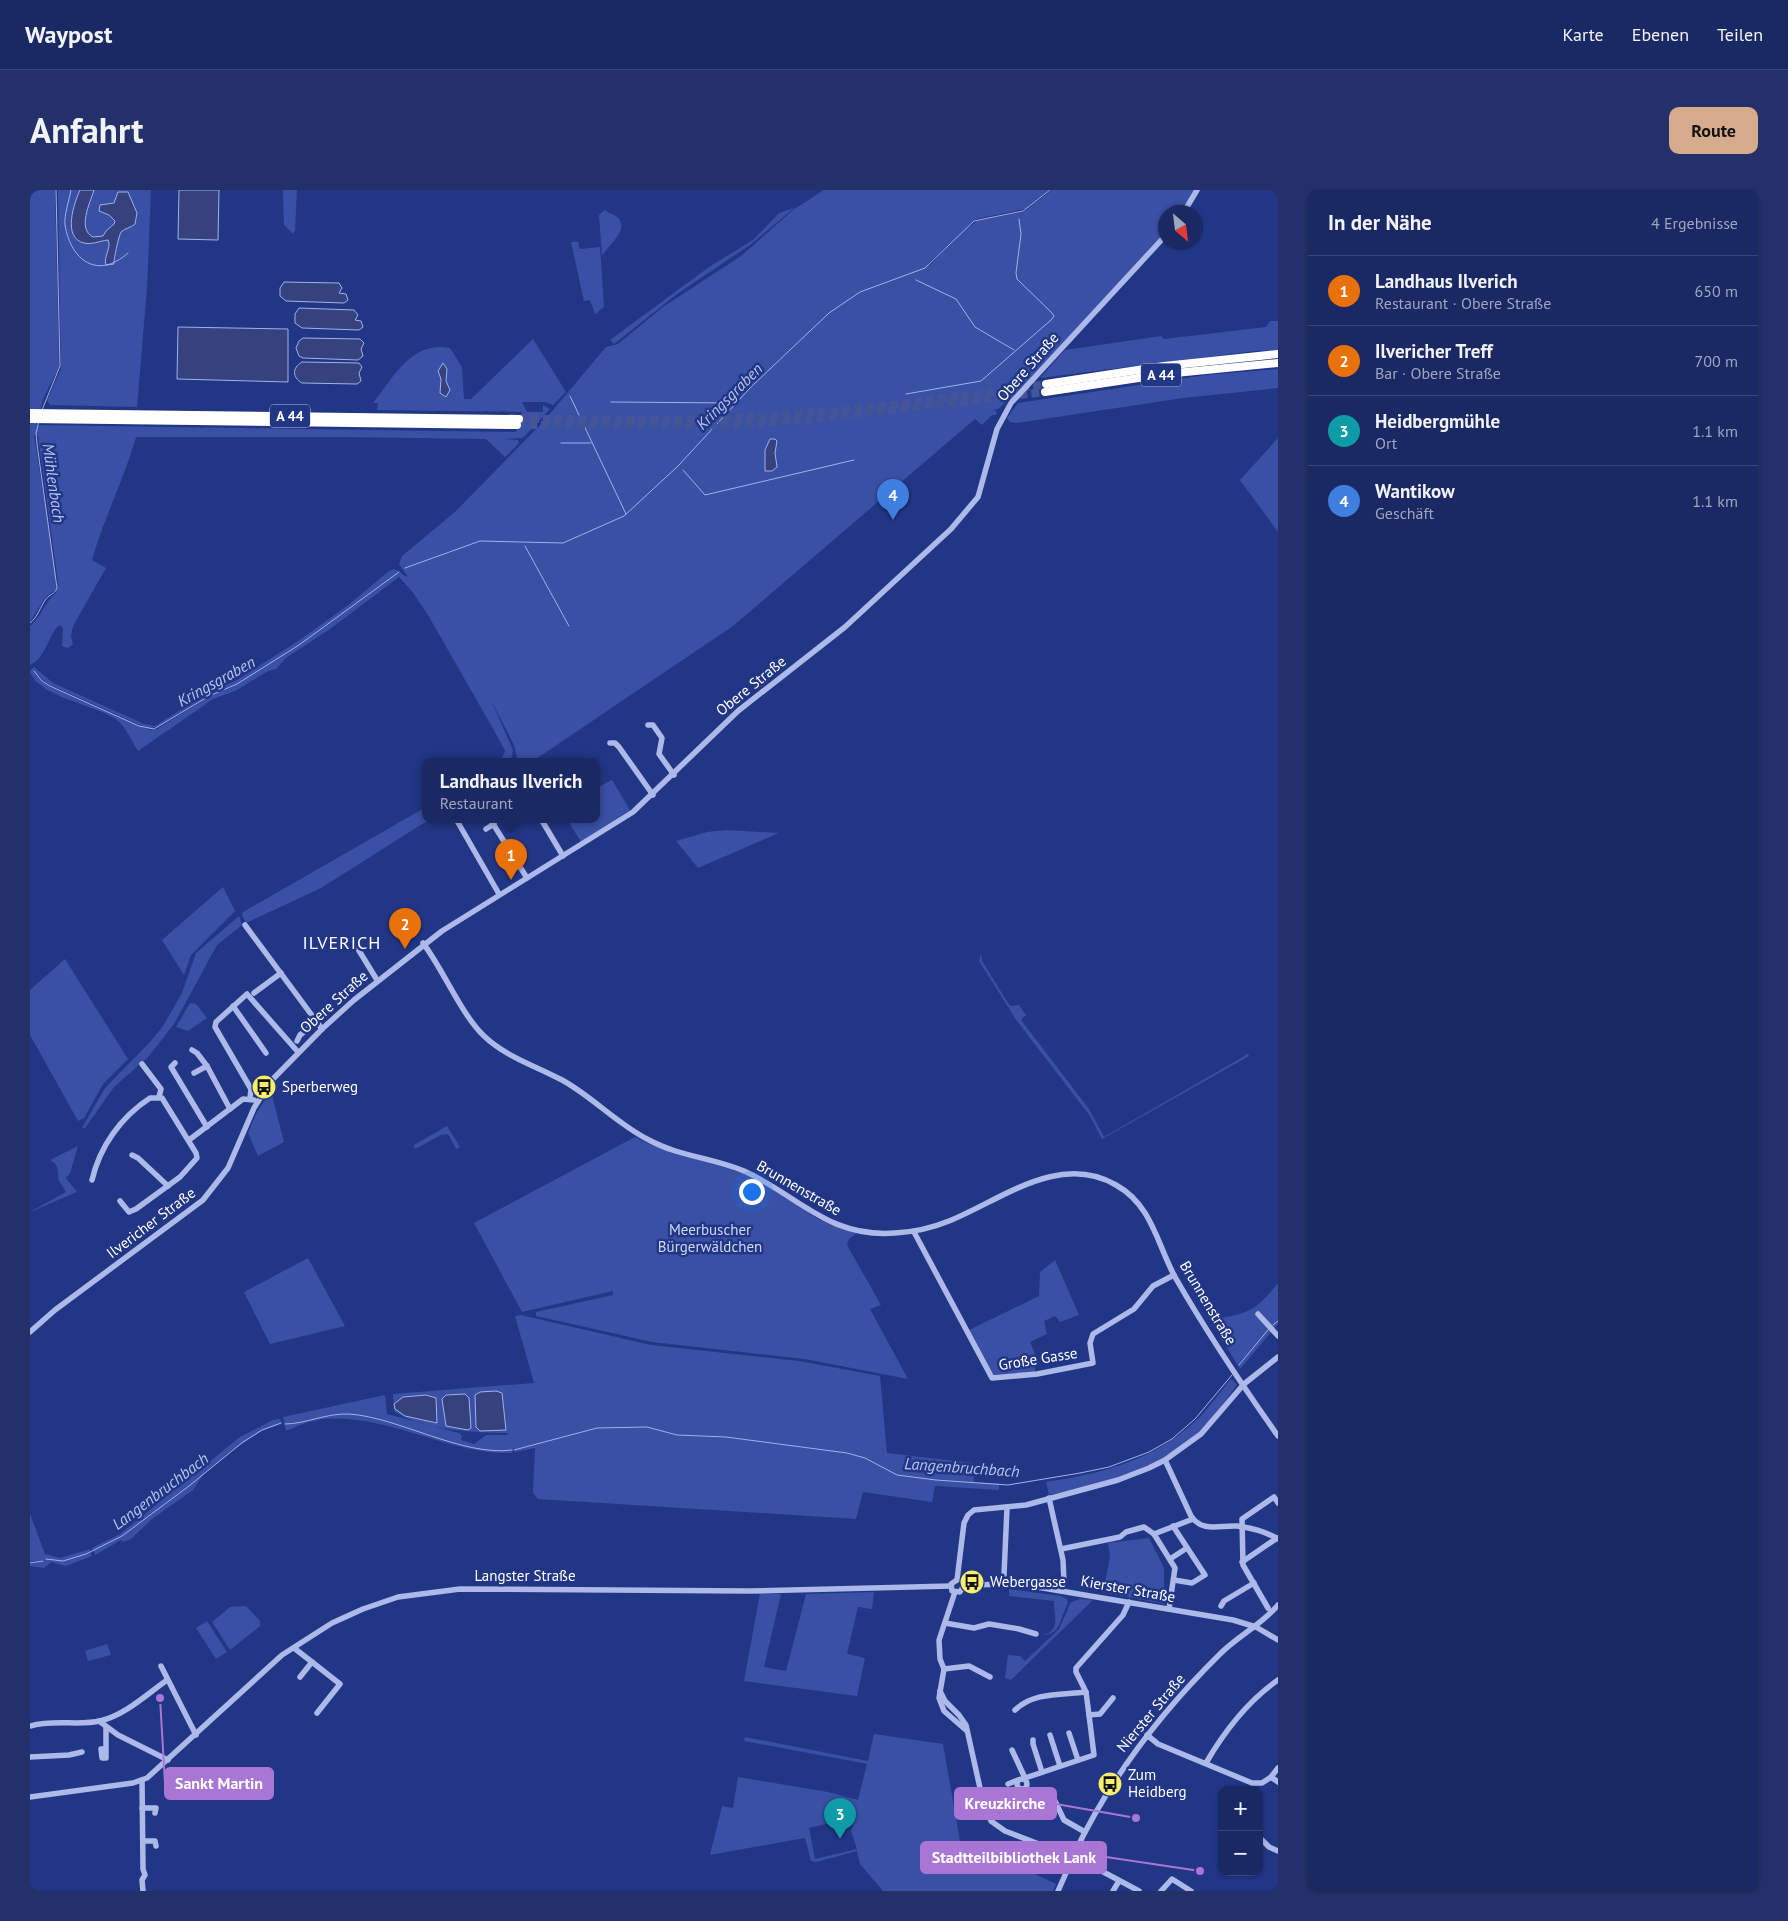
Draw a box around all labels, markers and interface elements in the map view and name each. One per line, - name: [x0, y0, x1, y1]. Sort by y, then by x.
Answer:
- text: Waypost: [25, 19, 112, 50]
- text: Karte: [1563, 23, 1604, 46]
- text: Ebenen: [1632, 23, 1689, 46]
- text: Teilen: [1717, 23, 1763, 46]
- text: Anfahrt: [30, 107, 143, 153]
- button: Route: [1669, 107, 1758, 154]
- north arrow: [1158, 205, 1203, 250]
- text: In der Nähe: [1328, 209, 1432, 236]
- text: 4 Ergebnisse: [1651, 213, 1738, 233]
- text: Landhaus Ilverich: [1375, 269, 1518, 293]
- text: 1: [1339, 281, 1349, 301]
- text: 650 m: [1695, 281, 1738, 301]
- text: Restaurant · Obere Straße: [1375, 293, 1551, 313]
- street label: Obere Straße: [993, 328, 1063, 405]
- text: Ilvericher Treff: [1375, 339, 1493, 363]
- text: 2: [1339, 351, 1349, 371]
- text: 700 m: [1695, 351, 1738, 371]
- water label: Kringsgraben: [691, 358, 767, 434]
- text: Bar · Obere Straße: [1375, 363, 1501, 383]
- road number: A 44: [1141, 364, 1181, 386]
- road number: A 44: [270, 405, 310, 428]
- text: Heidbergmühle: [1375, 409, 1500, 433]
- text: 3: [1339, 421, 1349, 441]
- text: 1.1 km: [1692, 421, 1738, 441]
- text: Ort: [1375, 433, 1397, 453]
- water label: Mühlenbach: [39, 442, 69, 524]
- pin: 4: [877, 479, 909, 520]
- text: Wantikow: [1375, 479, 1455, 503]
- text: 4: [1339, 491, 1349, 511]
- text: 1.1 km: [1692, 491, 1738, 511]
- text: Geschäft: [1375, 503, 1434, 523]
- water label: Kringsgraben: [173, 651, 259, 711]
- street label: Obere Straße: [712, 652, 790, 720]
- popup: [422, 758, 600, 823]
- text: Landhaus Ilverich: [440, 769, 582, 793]
- text: Restaurant: [440, 793, 513, 813]
- pin: 1: [495, 839, 527, 880]
- pin: 2: [389, 908, 421, 949]
- district label: ILVERICH: [303, 931, 381, 954]
- street label: Obere Straße: [296, 966, 372, 1037]
- bus stop icon: Sperberweg: [251, 1074, 277, 1100]
- place label: Sperberweg: [282, 1077, 358, 1096]
- street label: Brunnenstraße: [754, 1156, 845, 1219]
- your location: [739, 1179, 765, 1205]
- street label: Ilvericher Straße: [103, 1183, 199, 1262]
- park label: Meerbuscher Bürgerwäldchen: [658, 1220, 762, 1256]
- street label: Brunnenstraße: [1176, 1257, 1241, 1348]
- street label: Große Gasse: [997, 1343, 1079, 1374]
- water label: Langenbruchbach: [108, 1448, 212, 1534]
- water label: Langenbruchbach: [904, 1453, 1020, 1481]
- street label: Langster Straße: [474, 1566, 576, 1585]
- bus stop icon: Webergasse: [959, 1569, 985, 1595]
- street label: Kierster Straße: [1079, 1571, 1177, 1606]
- place label: Webergasse: [990, 1572, 1066, 1591]
- street label: Nierster Straße: [1112, 1669, 1189, 1756]
- place label: Zum Heidberg: [1128, 1765, 1187, 1801]
- callout: Sankt Martin: [165, 1768, 273, 1799]
- bus stop icon: Zum Heidberg: [1097, 1771, 1123, 1797]
- text: Sankt Martin: [175, 1773, 263, 1793]
- map controls: [1218, 1786, 1263, 1876]
- button: +: [1218, 1786, 1263, 1831]
- callout: Kreuzkirche: [955, 1788, 1056, 1819]
- text: Kreuzkirche: [965, 1793, 1045, 1813]
- pin: 3: [824, 1798, 856, 1839]
- button: −: [1218, 1831, 1263, 1876]
- callout: Stadtteilbibliothek Lank: [921, 1842, 1106, 1873]
- text: Stadtteilbibliothek Lank: [932, 1847, 1096, 1867]

